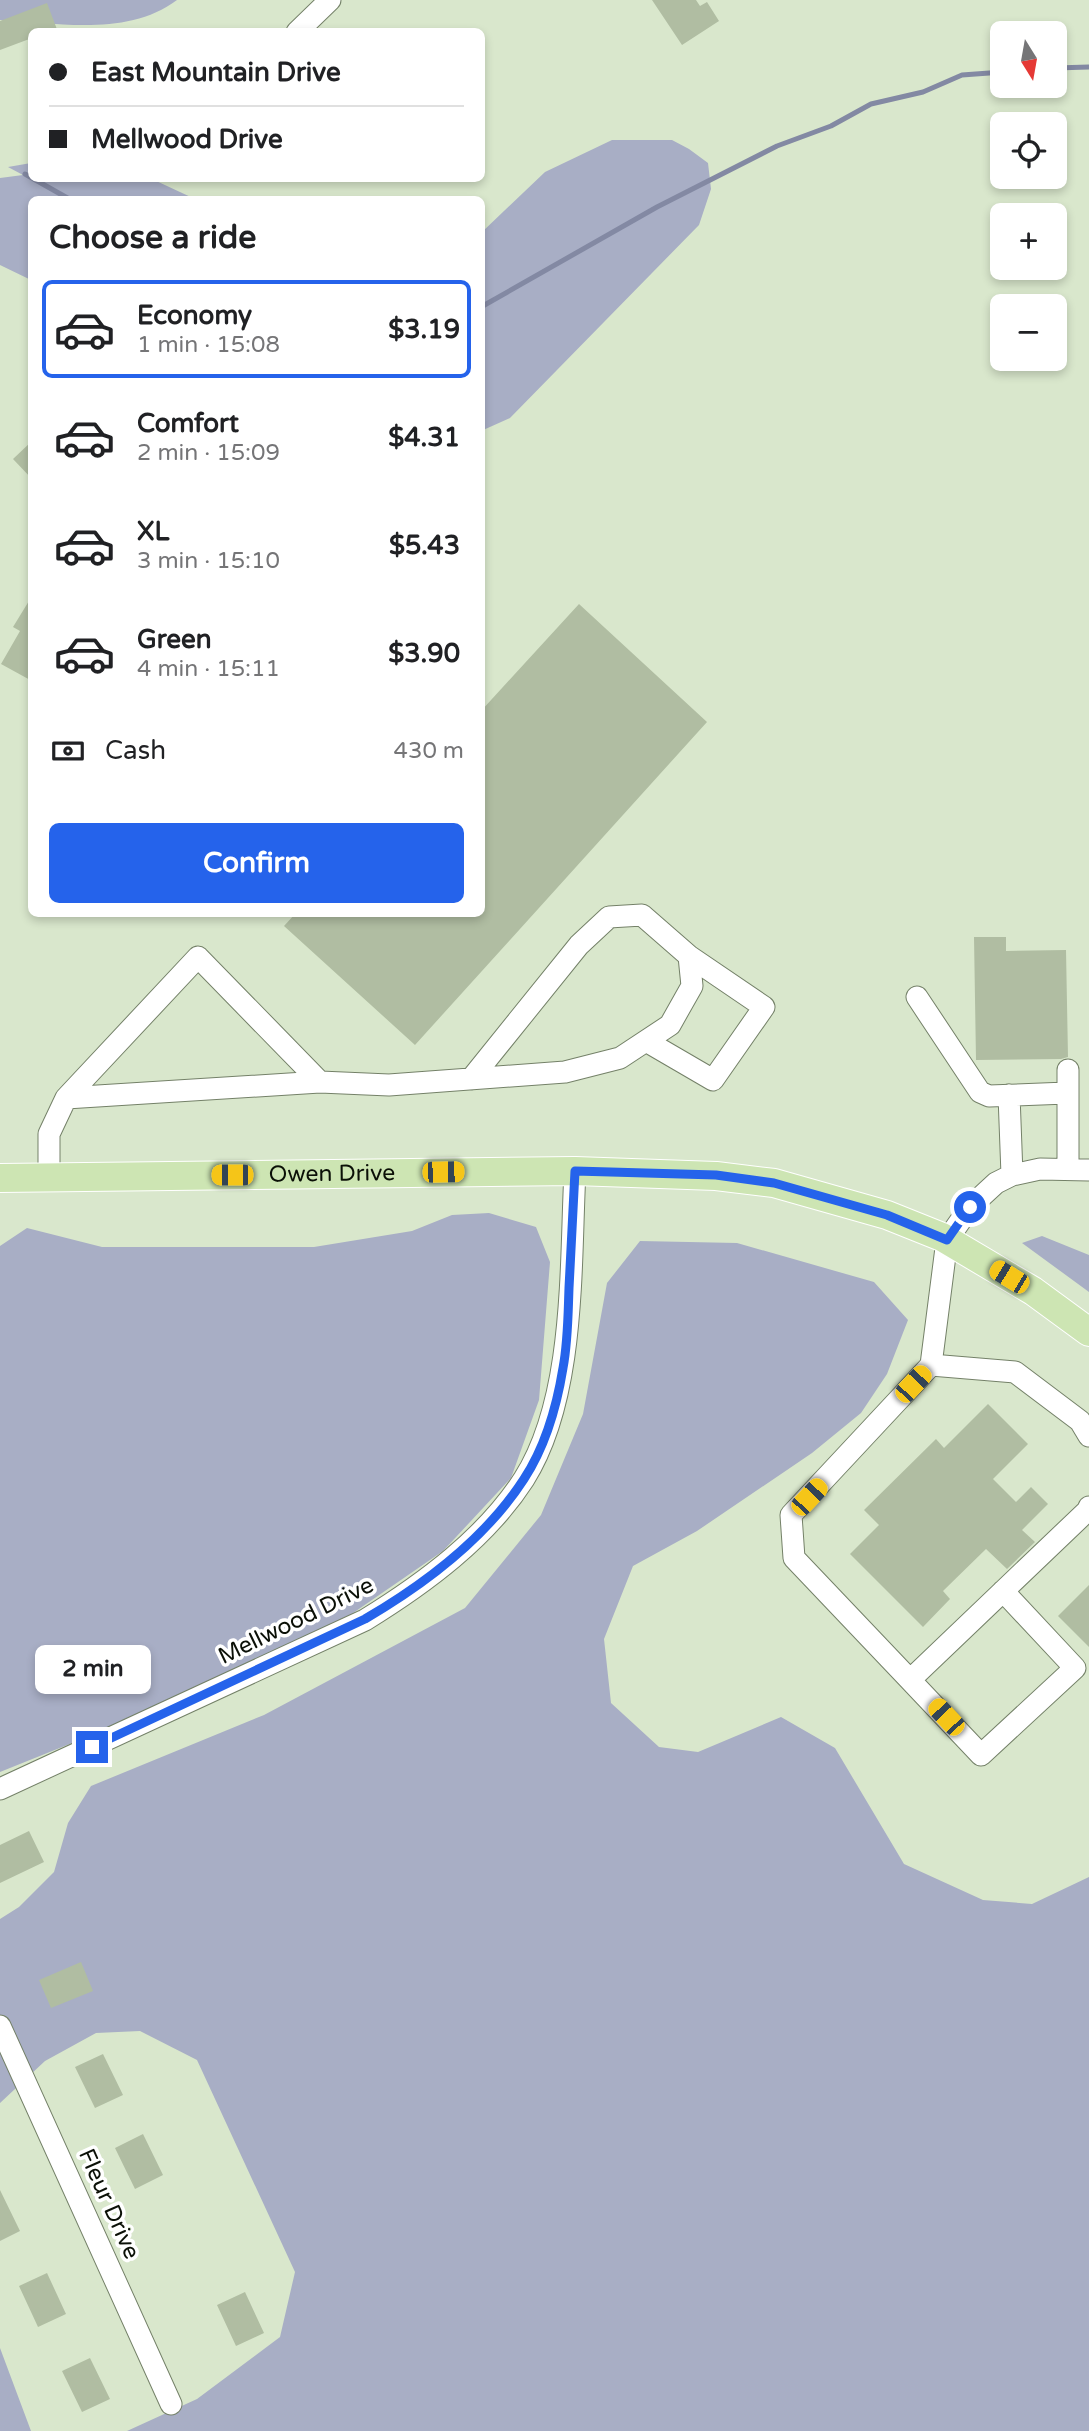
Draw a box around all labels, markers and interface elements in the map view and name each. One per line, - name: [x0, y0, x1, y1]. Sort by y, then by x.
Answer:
- north arrow: [990, 21, 1068, 98]
- map controls: [990, 21, 1067, 371]
- text: East Mountain Drive: [91, 57, 341, 88]
- button: locate: [990, 112, 1067, 189]
- text: Mellwood Drive: [91, 124, 283, 155]
- button: +: [990, 203, 1067, 280]
- text: Choose a ride: [49, 219, 256, 257]
- button: −: [990, 294, 1067, 371]
- icon: car: [53, 298, 116, 361]
- text: Economy: [137, 300, 252, 331]
- text: $3.19: [388, 314, 460, 345]
- text: 1 min · 15:08: [137, 331, 280, 359]
- icon: car: [53, 406, 116, 469]
- text: Comfort: [137, 408, 239, 439]
- text: $4.31: [388, 422, 460, 453]
- text: 2 min · 15:09: [137, 439, 280, 467]
- icon: car: [53, 514, 116, 577]
- text: XL: [137, 516, 169, 547]
- text: $5.43: [389, 530, 460, 561]
- text: 3 min · 15:10: [137, 547, 280, 575]
- icon: car: [53, 622, 116, 685]
- text: Green: [137, 624, 212, 655]
- text: $3.90: [388, 638, 460, 669]
- text: 4 min · 15:11: [137, 655, 280, 683]
- icon: cash: [49, 732, 87, 770]
- text: Cash: [105, 735, 166, 766]
- text: 430 m: [394, 737, 464, 765]
- button: Confirm: [49, 823, 464, 903]
- street label: Owen Drive: [269, 1159, 395, 1189]
- car: [422, 1161, 465, 1183]
- car: [212, 1165, 254, 1186]
- route start: [954, 1191, 986, 1223]
- car: [986, 1257, 1033, 1297]
- car: [891, 1361, 936, 1407]
- car: [787, 1474, 832, 1520]
- street label: Mellwood Drive: [214, 1571, 378, 1671]
- callout: 2 min: [34, 1646, 150, 1694]
- text: 2 min: [62, 1655, 124, 1683]
- car: [924, 1694, 969, 1740]
- route end: [76, 1731, 108, 1763]
- street label: Fleur Drive: [72, 2144, 146, 2264]

